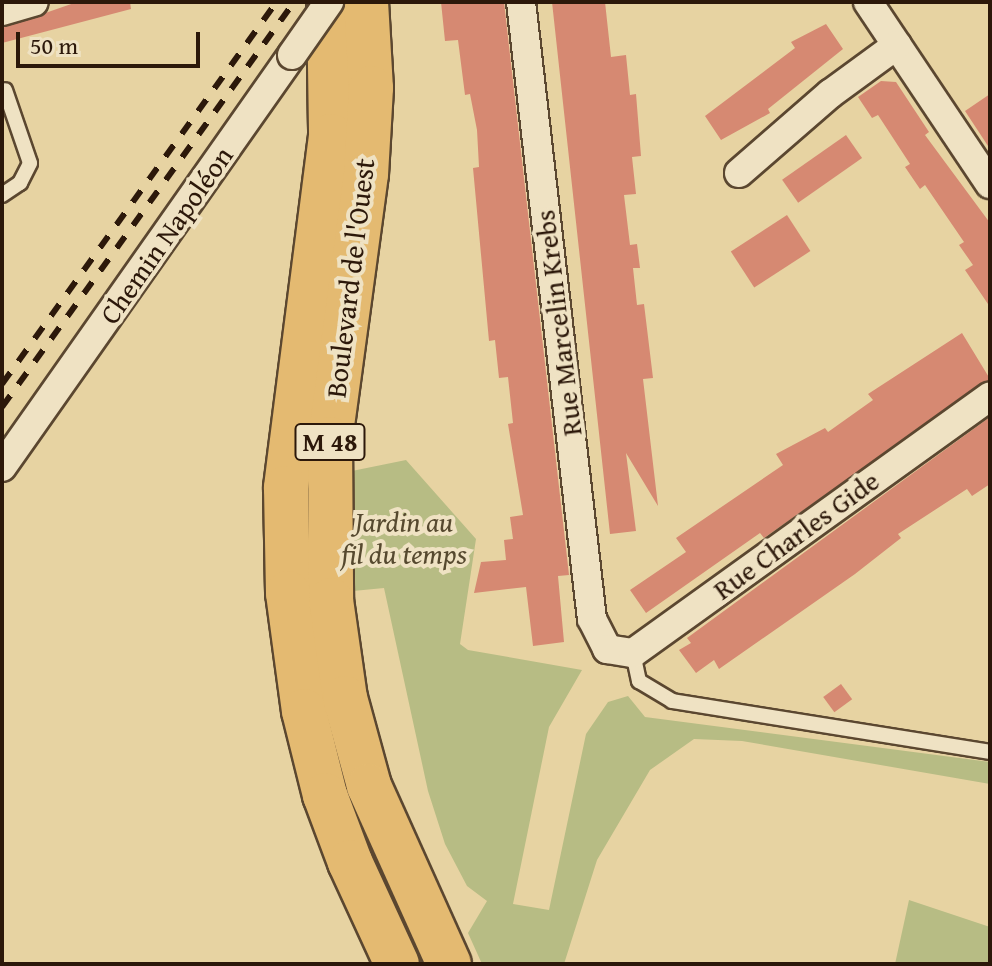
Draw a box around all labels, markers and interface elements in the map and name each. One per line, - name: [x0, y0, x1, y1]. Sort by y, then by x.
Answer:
- scale bar: [20, 16, 204, 66]
- text: 50 m: [30, 28, 78, 63]
- street label: Chemin Napoléon: [92, 140, 240, 330]
- street label: Boulevard de l'Ouest: [319, 156, 381, 400]
- street label: Rue Marcelin Krebs: [527, 208, 589, 438]
- road number: M 48: [294, 420, 366, 464]
- street label: Rue Charles Gide: [706, 464, 886, 606]
- park label: Jardin au fil du temps: [341, 505, 467, 571]

